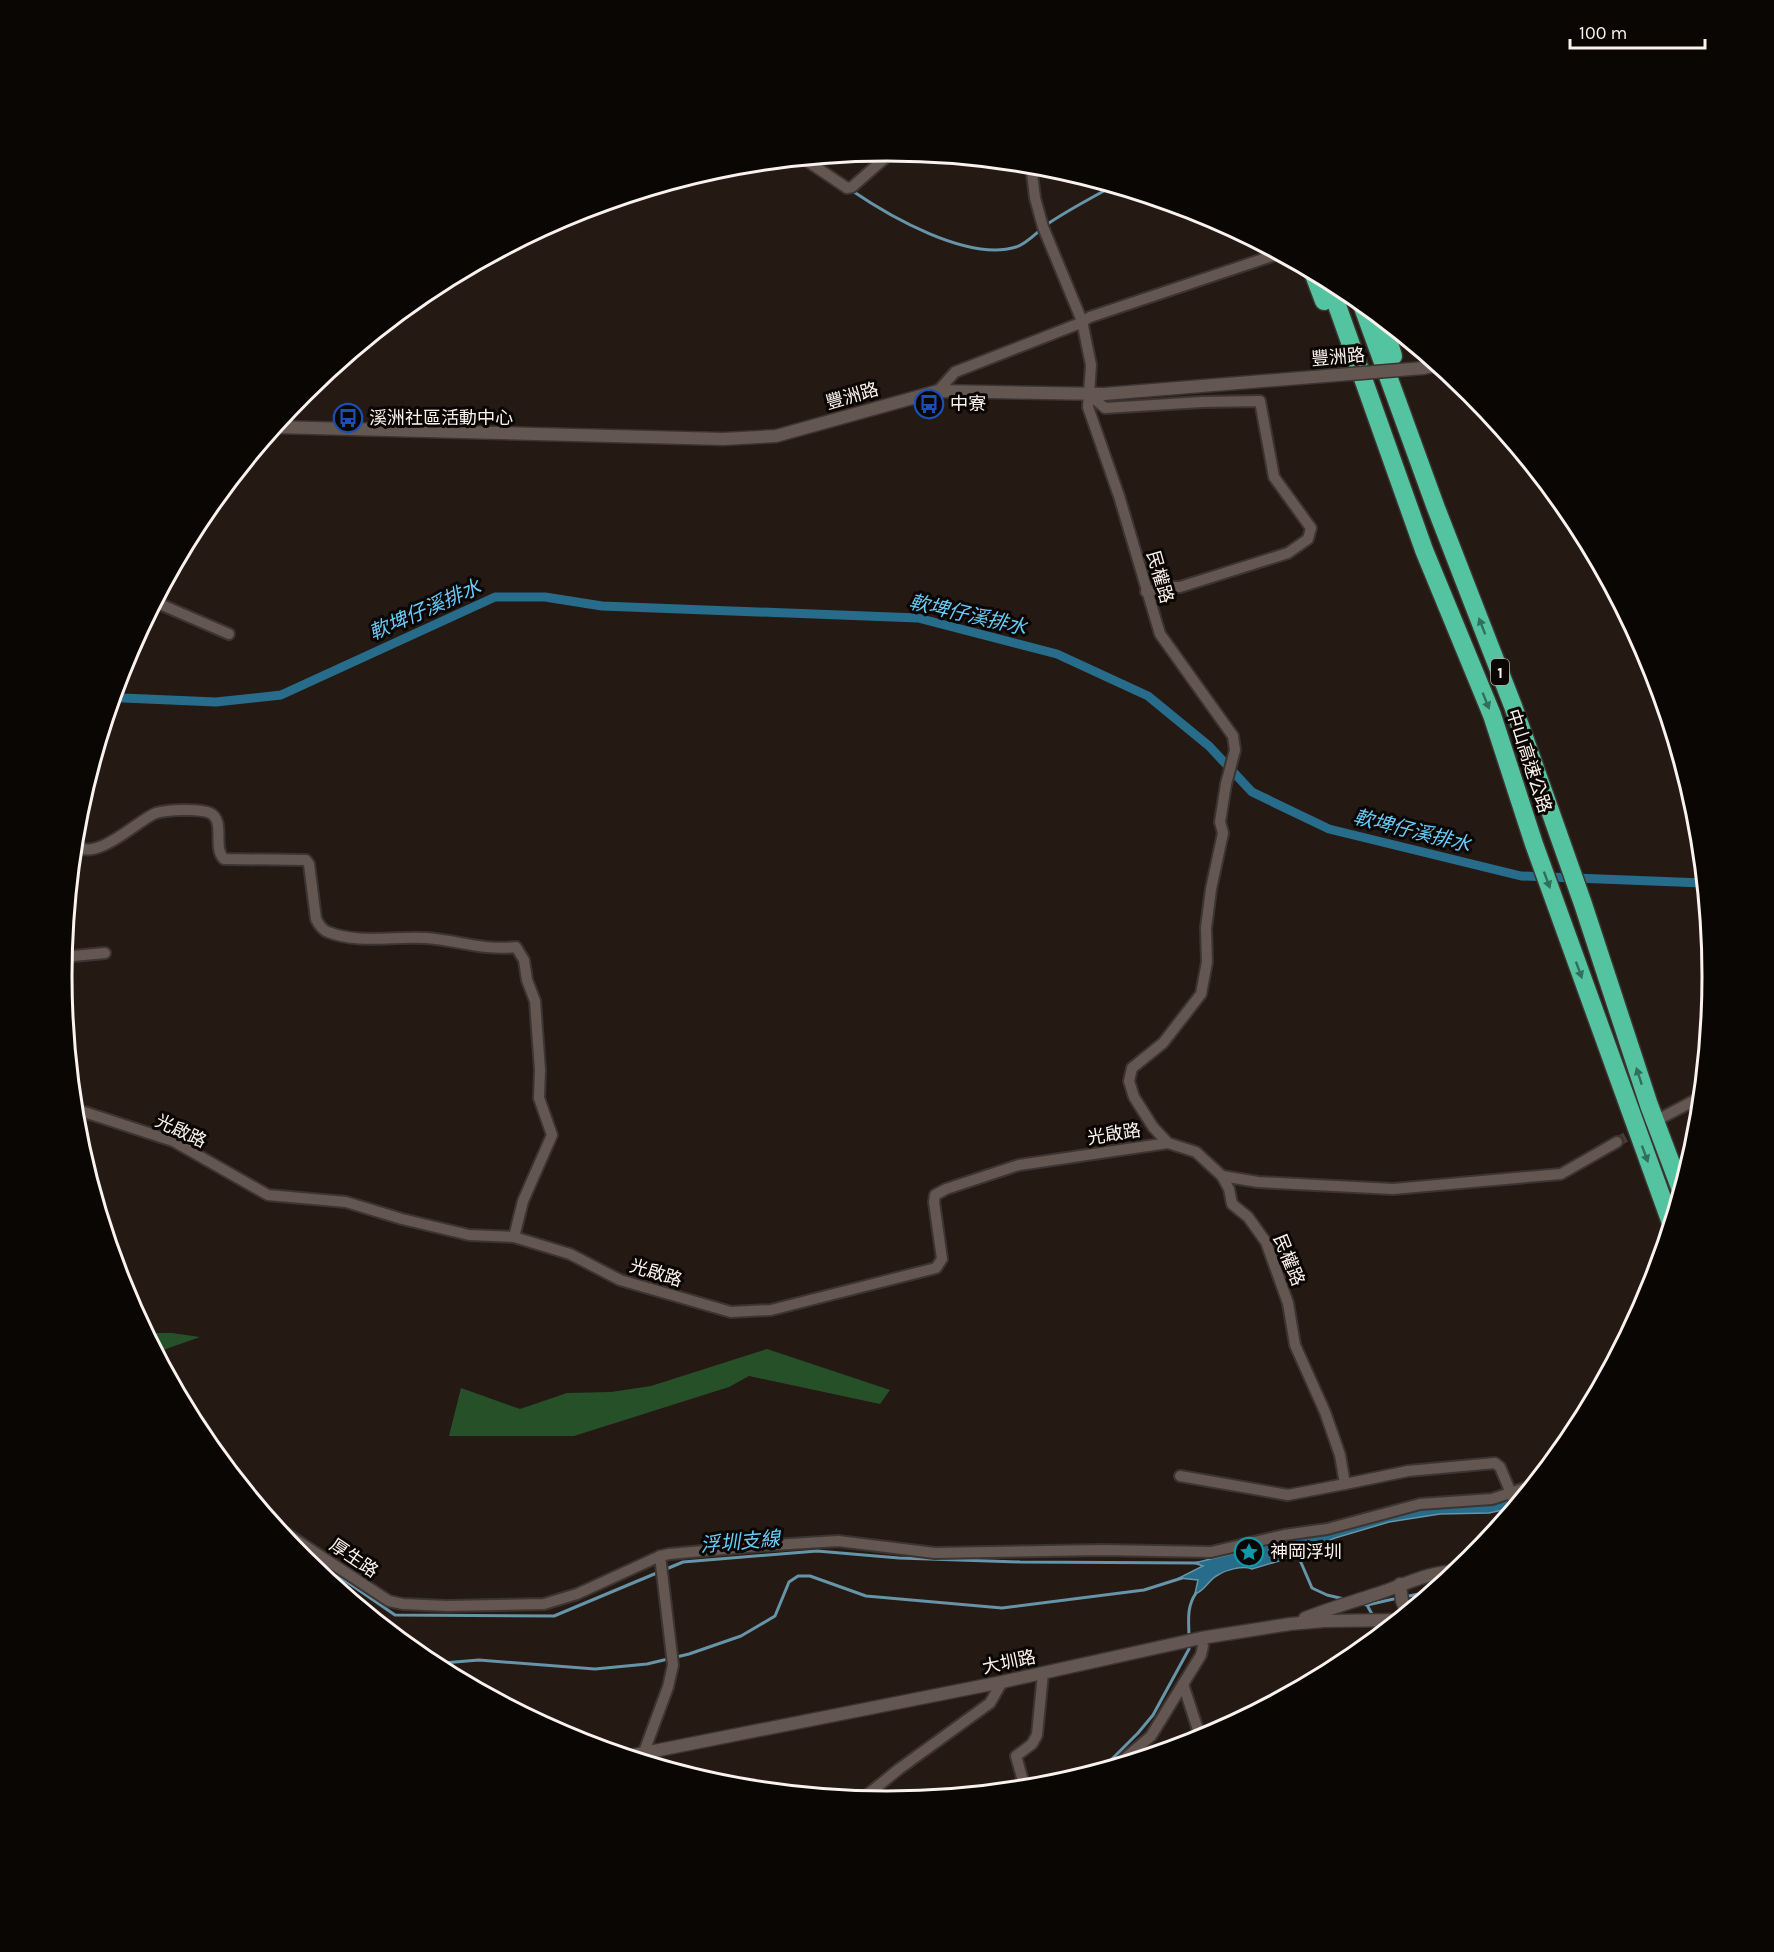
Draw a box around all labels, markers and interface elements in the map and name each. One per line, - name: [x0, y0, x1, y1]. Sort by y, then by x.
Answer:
- scale bar: [1570, 12, 1705, 50]
- text: 100 m: [1579, 22, 1627, 44]
- street label: 豐洲路: [1310, 344, 1366, 370]
- street label: 豐洲路: [823, 378, 881, 414]
- bus stop icon: 中寮: [913, 388, 945, 420]
- place label: 中寮: [950, 393, 986, 415]
- bus stop icon: 溪洲社區活動中心: [332, 402, 364, 434]
- place label: 溪洲社區活動中心: [369, 407, 513, 429]
- street label: 民權路: [1142, 548, 1178, 606]
- water label: 軟埤仔溪排水: [366, 575, 485, 645]
- water label: 軟埤仔溪排水: [907, 590, 1030, 640]
- one-way arrow: [1477, 617, 1486, 635]
- road number: 1: [1491, 659, 1509, 685]
- one-way arrow: [1482, 692, 1491, 710]
- street label: 中山高速公路: [1502, 706, 1556, 816]
- water label: 軟埤仔溪排水: [1351, 805, 1474, 857]
- one-way arrow: [1542, 871, 1552, 889]
- one-way arrow: [1575, 961, 1585, 979]
- one-way arrow: [1634, 1067, 1644, 1085]
- street label: 光啟路: [152, 1110, 210, 1152]
- street label: 光啟路: [1086, 1119, 1142, 1149]
- one-way arrow: [1641, 1145, 1651, 1163]
- street label: 民權路: [1269, 1231, 1309, 1289]
- street label: 光啟路: [627, 1255, 685, 1291]
- water label: 浮圳支線: [699, 1527, 783, 1557]
- street label: 厚生路: [325, 1534, 383, 1582]
- place icon: 神岡浮圳: [1233, 1536, 1265, 1568]
- place label: 神岡浮圳: [1270, 1541, 1342, 1563]
- street label: 大圳路: [980, 1646, 1038, 1678]

